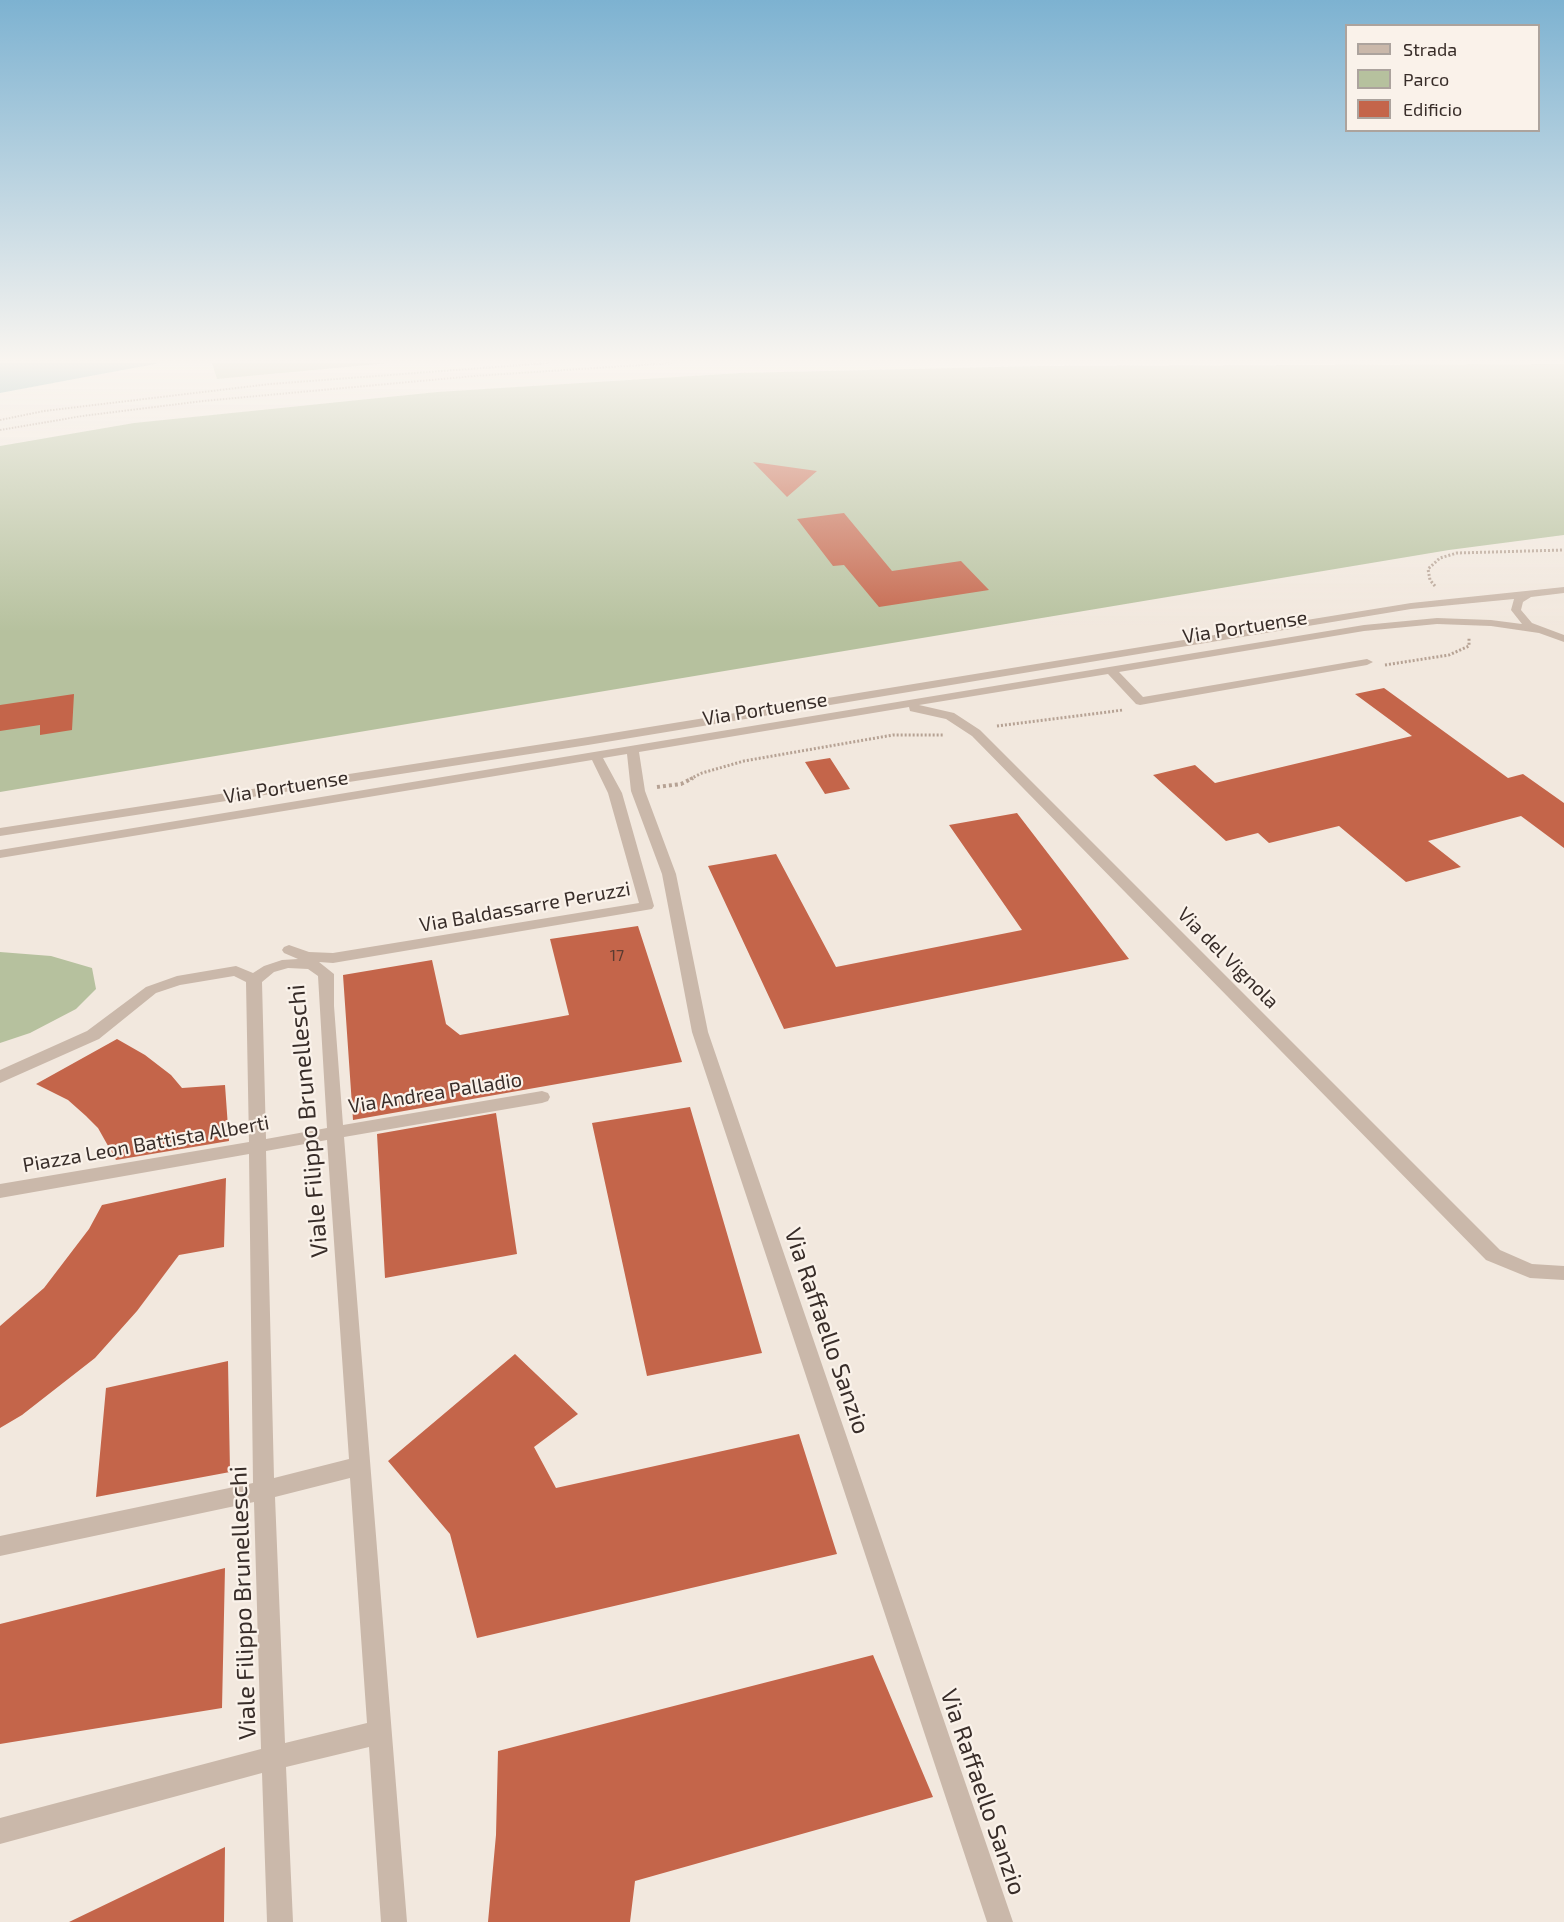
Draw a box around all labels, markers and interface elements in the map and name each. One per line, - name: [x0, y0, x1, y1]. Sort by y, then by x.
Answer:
- legend: [1345, 24, 1540, 132]
- text: Strada: [1403, 38, 1457, 60]
- text: Parco: [1403, 68, 1449, 90]
- text: Edificio: [1403, 98, 1462, 120]
- street label: Via Portuense: [1181, 605, 1309, 649]
- street label: Via Portuense: [701, 687, 829, 731]
- street label: Via Portuense: [222, 765, 350, 809]
- street label: Via Baldassarre Peruzzi: [418, 877, 632, 937]
- street label: Via del Vignola: [1172, 902, 1284, 1014]
- house number: 17: [610, 946, 624, 966]
- street label: Viale Filippo Brunelleschi: [282, 983, 334, 1259]
- street label: Via Andrea Palladio: [347, 1067, 523, 1119]
- street label: Piazza Leon Battista Alberti: [21, 1110, 271, 1178]
- street label: Via Raffaello Sanzio: [778, 1224, 876, 1438]
- street label: Viale Filippo Brunelleschi: [224, 1466, 262, 1740]
- street label: Via Raffaello Sanzio: [934, 1685, 1032, 1899]

